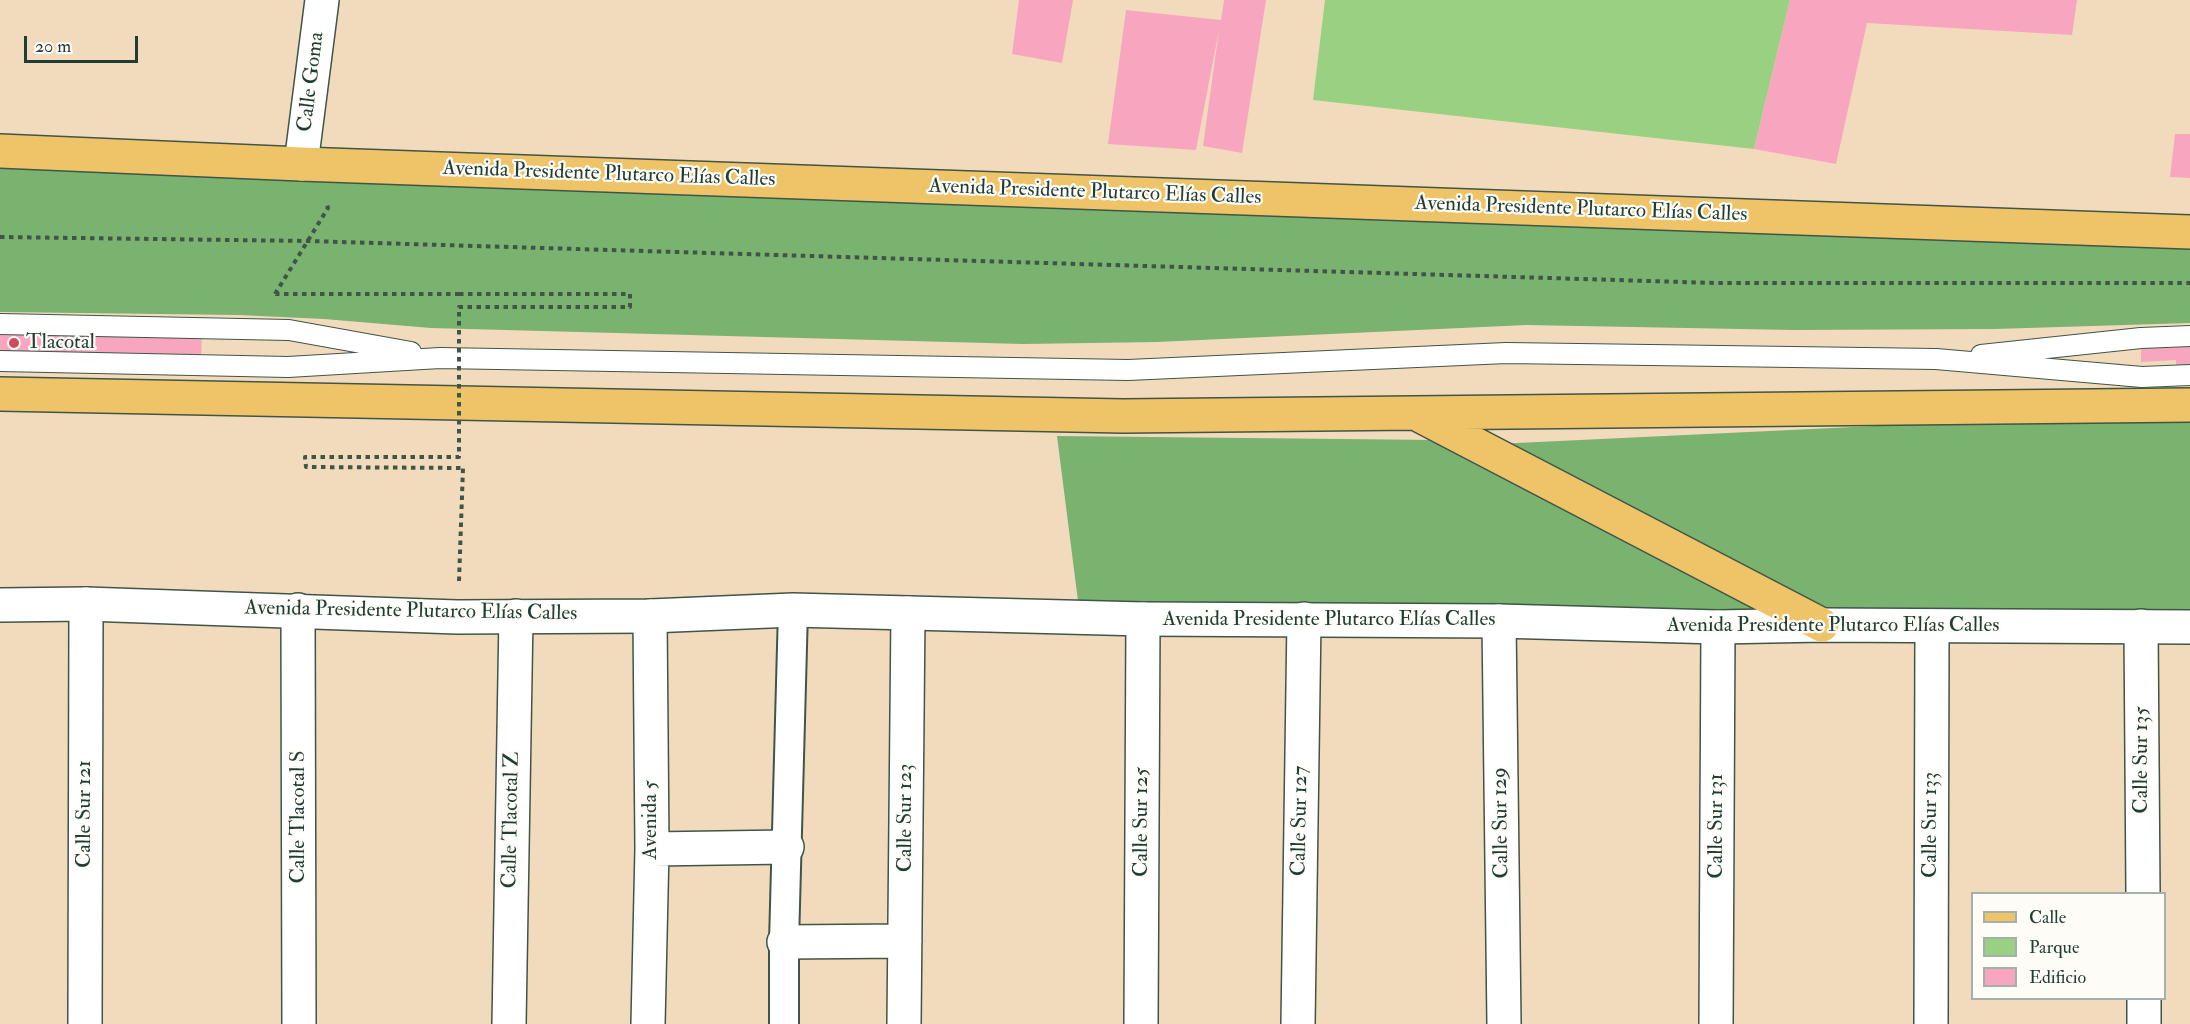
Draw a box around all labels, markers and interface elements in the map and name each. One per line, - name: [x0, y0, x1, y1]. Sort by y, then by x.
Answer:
- scale bar: [27, 24, 141, 62]
- street label: Calle Goma: [293, 31, 331, 133]
- text: 20 m: [35, 35, 71, 58]
- street label: Avenida Presidente Plutarco Elías Calles: [442, 157, 776, 193]
- street label: Avenida Presidente Plutarco Elías Calles: [928, 175, 1262, 211]
- street label: Avenida Presidente Plutarco Elías Calles: [1414, 192, 1748, 228]
- place label: Tlacotal: [26, 330, 95, 356]
- marker: Tlacotal: [7, 336, 21, 350]
- street label: Avenida Presidente Plutarco Elías Calles: [244, 596, 578, 628]
- street label: Avenida Presidente Plutarco Elías Calles: [1163, 607, 1495, 633]
- street label: Avenida Presidente Plutarco Elías Calles: [1667, 613, 1999, 639]
- street label: Calle Sur 135: [2129, 706, 2155, 814]
- street label: Calle Tlacotal S: [286, 751, 312, 883]
- street label: Calle Tlacotal Z: [498, 751, 526, 889]
- street label: Calle Sur 121: [72, 760, 98, 868]
- street label: Calle Sur 123: [893, 764, 919, 872]
- street label: Calle Sur 127: [1287, 766, 1315, 876]
- street label: Calle Sur 125: [1129, 767, 1155, 877]
- street label: Calle Sur 129: [1488, 767, 1516, 879]
- street label: Calle Sur 133: [1918, 772, 1944, 878]
- street label: Calle Sur 131: [1704, 773, 1730, 879]
- street label: Avenida 5: [638, 780, 664, 860]
- legend: [1971, 892, 2166, 1000]
- text: Calle: [2029, 906, 2066, 929]
- text: Parque: [2029, 936, 2079, 959]
- text: Edificio: [2029, 966, 2086, 989]

